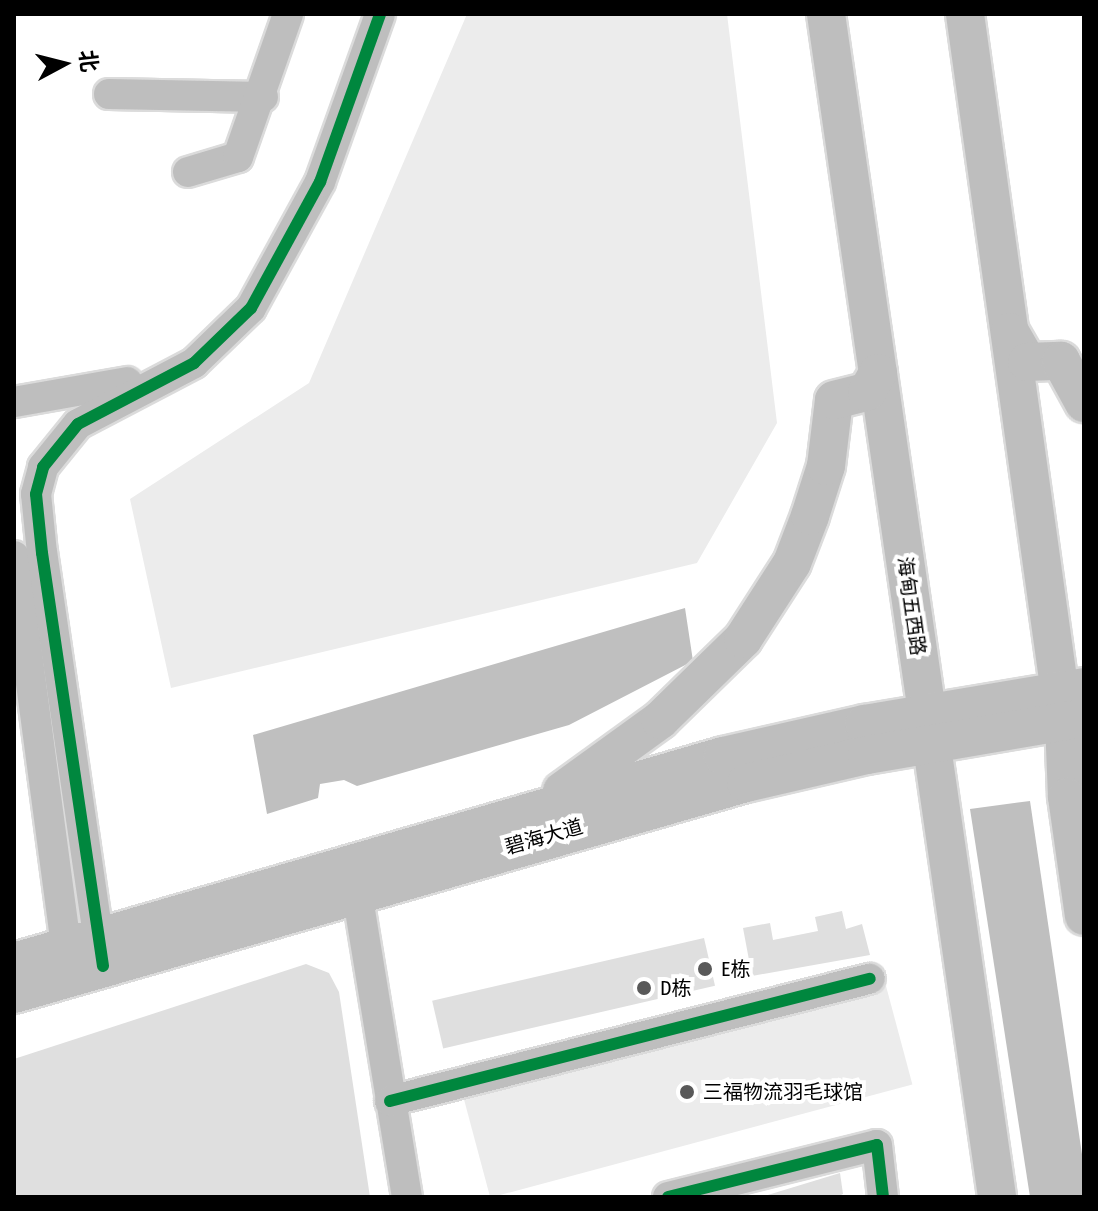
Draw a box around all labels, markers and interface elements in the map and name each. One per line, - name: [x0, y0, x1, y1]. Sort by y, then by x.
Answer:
- north arrow: [24, 24, 104, 104]
- text: 北: [74, 48, 103, 74]
- street label: 海甸五西路: [892, 555, 930, 657]
- street label: 碧海大道: [502, 814, 586, 860]
- place label: E栋: [721, 957, 750, 981]
- marker: E栋: [696, 960, 714, 978]
- place label: D栋: [660, 976, 692, 1000]
- marker: D栋: [635, 979, 653, 997]
- place label: 三福物流羽毛球馆: [703, 1080, 863, 1104]
- marker: 三福物流羽毛球馆: [678, 1083, 696, 1101]

